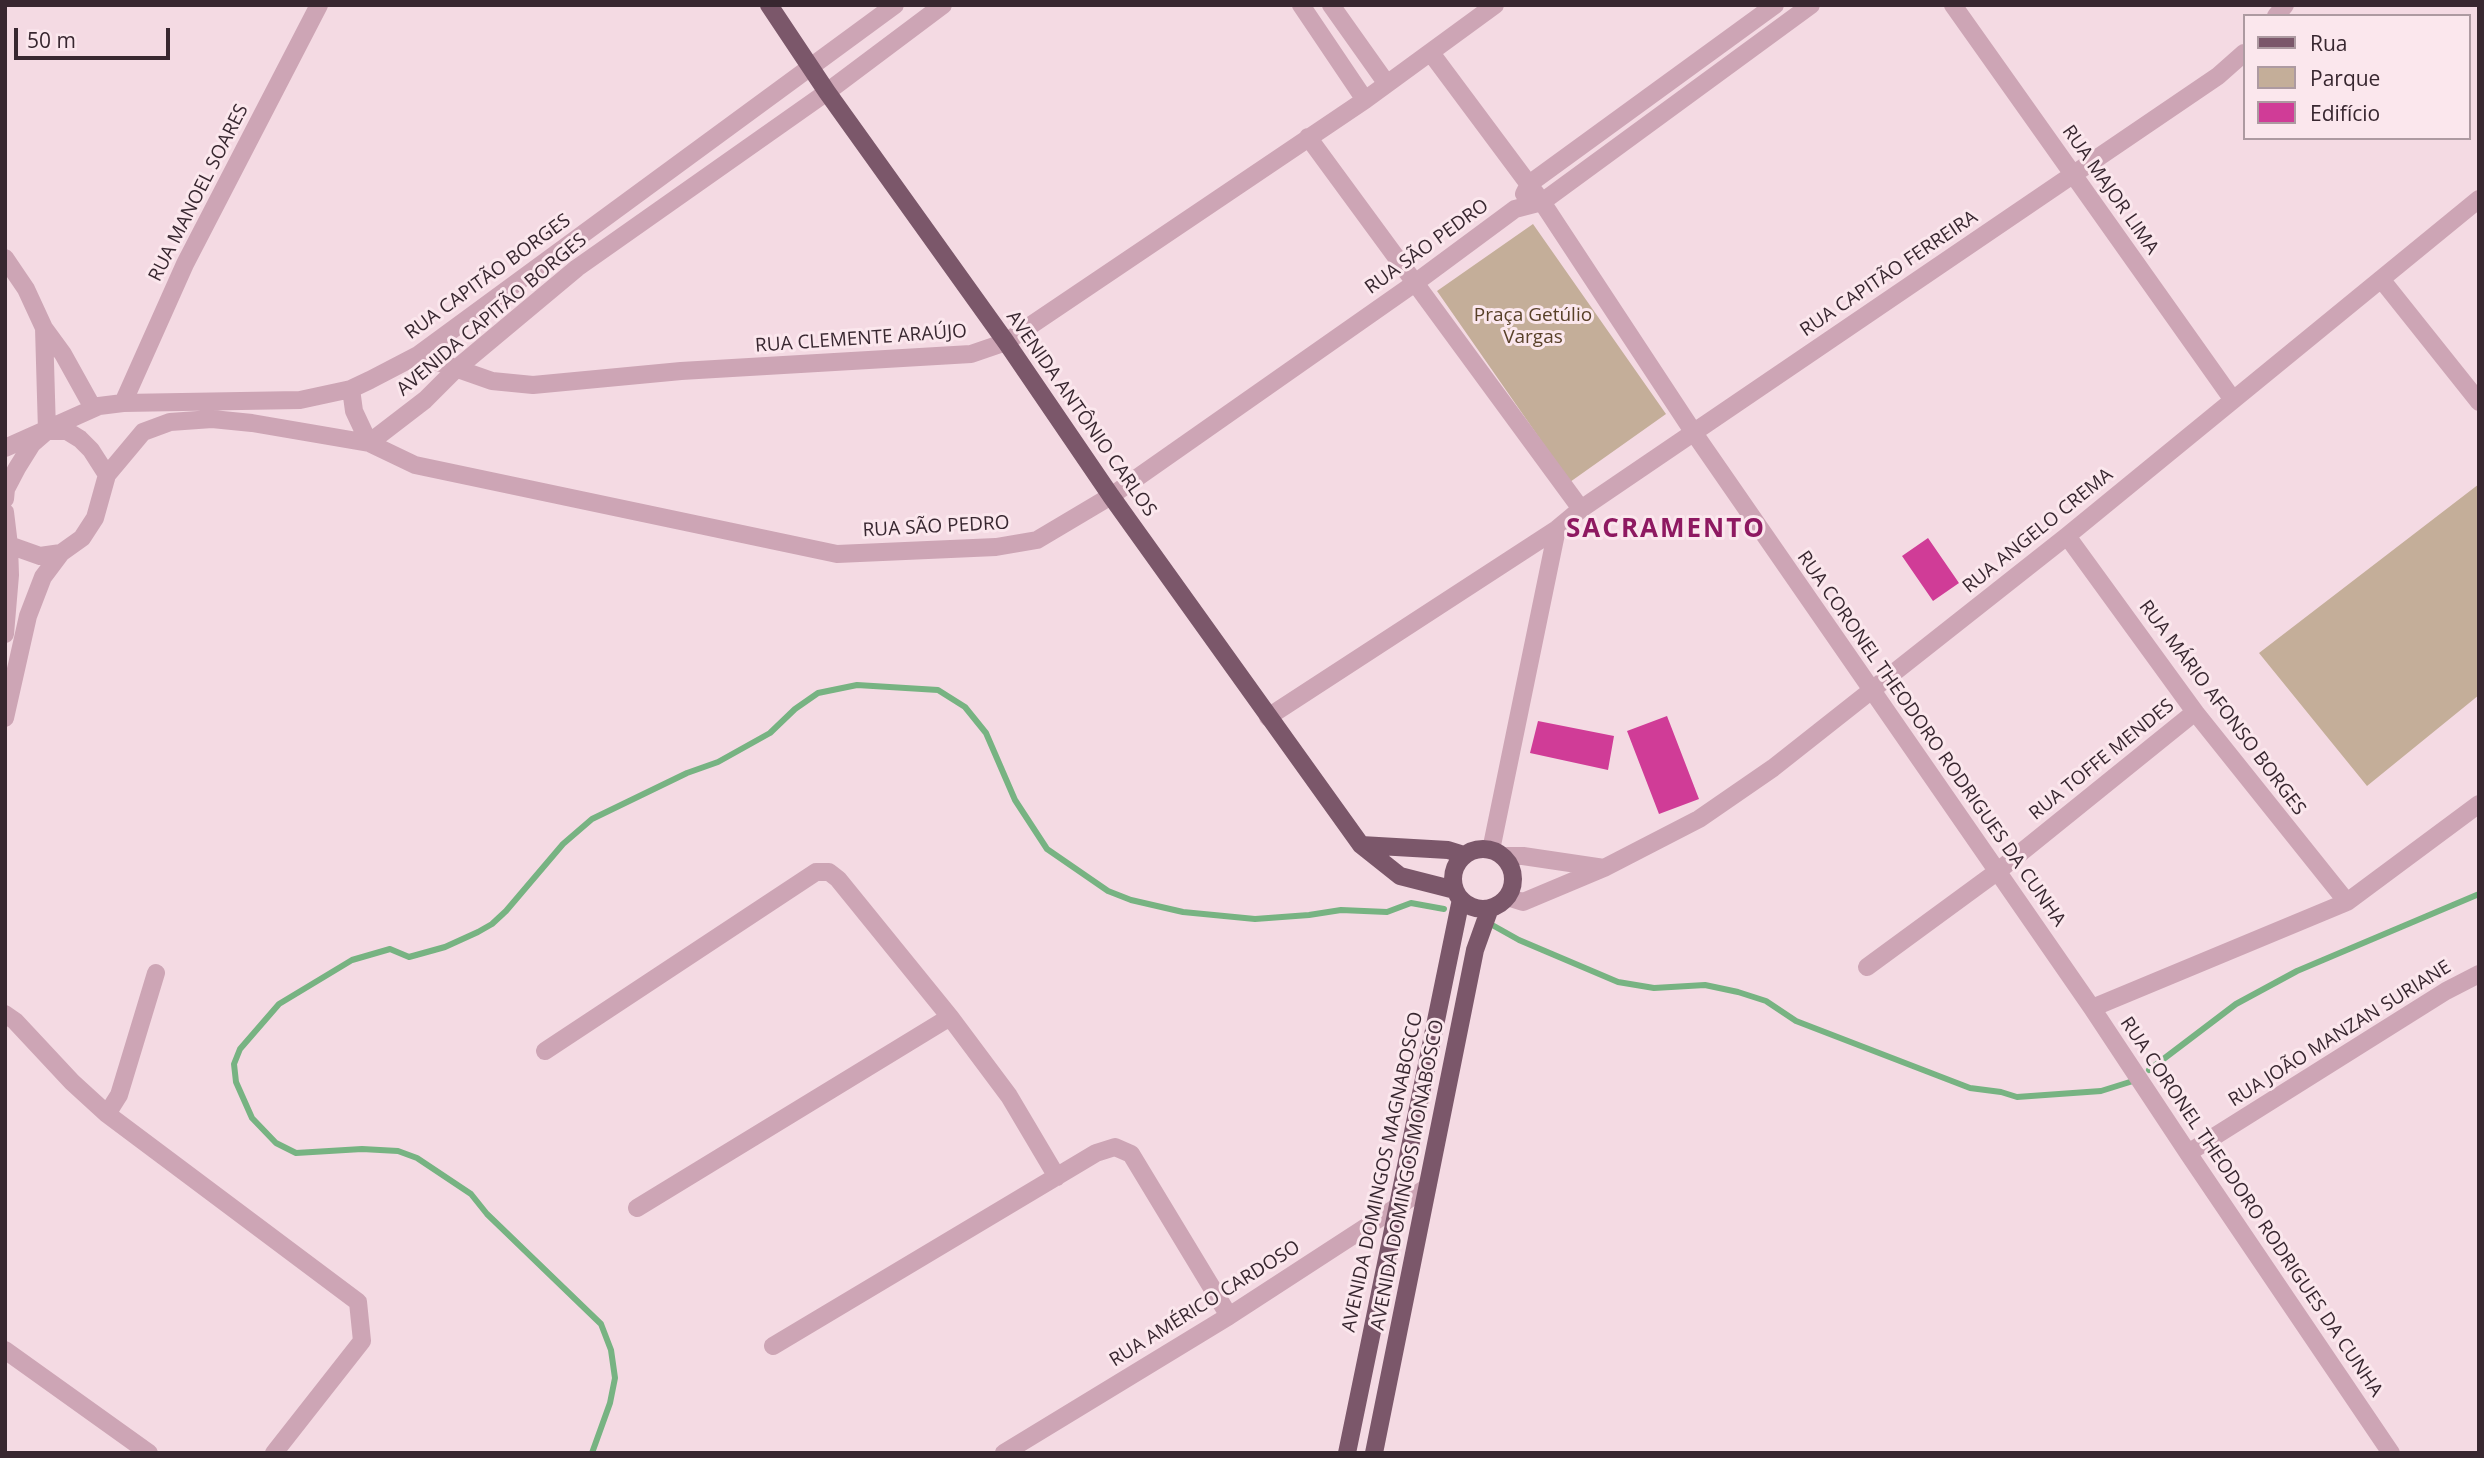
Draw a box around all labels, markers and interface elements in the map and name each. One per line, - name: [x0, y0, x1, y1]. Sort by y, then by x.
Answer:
- scale bar: [18, 14, 173, 58]
- legend: [2242, 14, 2470, 140]
- text: 50 m: [27, 26, 76, 54]
- text: Rua: [2310, 29, 2348, 57]
- text: Parque: [2310, 64, 2380, 92]
- text: Edifício: [2310, 99, 2380, 127]
- street label: RUA MANOEL SOARES: [144, 100, 254, 286]
- street label: RUA MAJOR LIMA: [2057, 121, 2163, 259]
- street label: RUA SÃO PEDRO: [1361, 195, 1493, 299]
- street label: RUA CAPITÃO FERREIRA: [1796, 206, 1982, 342]
- street label: RUA CAPITÃO BORGES: [401, 209, 575, 345]
- street label: AVENIDA CAPITÃO BORGES: [392, 229, 592, 401]
- park label: Praça Getúlio Vargas: [1474, 305, 1592, 349]
- street label: AVENIDA ANTÔNIO CARLOS: [1001, 307, 1161, 521]
- street label: RUA CLEMENTE ARAÚJO: [754, 320, 968, 358]
- street label: RUA ANGELO CREMA: [1958, 464, 2118, 598]
- street label: RUA SÃO PEDRO: [862, 512, 1010, 542]
- district label: SACRAMENTO: [1567, 514, 1765, 546]
- street label: RUA CORONEL THEODORO RODRIGUES DA CUNHA: [1792, 547, 2070, 931]
- street label: RUA MÁRIO AFONSO BORGES: [2134, 596, 2310, 820]
- street label: RUA TOFFE MENDES: [2025, 695, 2179, 825]
- street label: RUA JOÃO MANZAN SURIANE: [2225, 956, 2455, 1112]
- street label: AVENIDA DOMINGOS MAGNABOSCO: [1338, 1010, 1428, 1334]
- street label: RUA CORONEL THEODORO RODRIGUES DA CUNHA: [2115, 1013, 2387, 1401]
- street label: AVENIDA DOMINGOS MONABOSCO: [1367, 1018, 1449, 1332]
- street label: RUA AMÉRICO CARDOSO: [1106, 1236, 1304, 1372]

